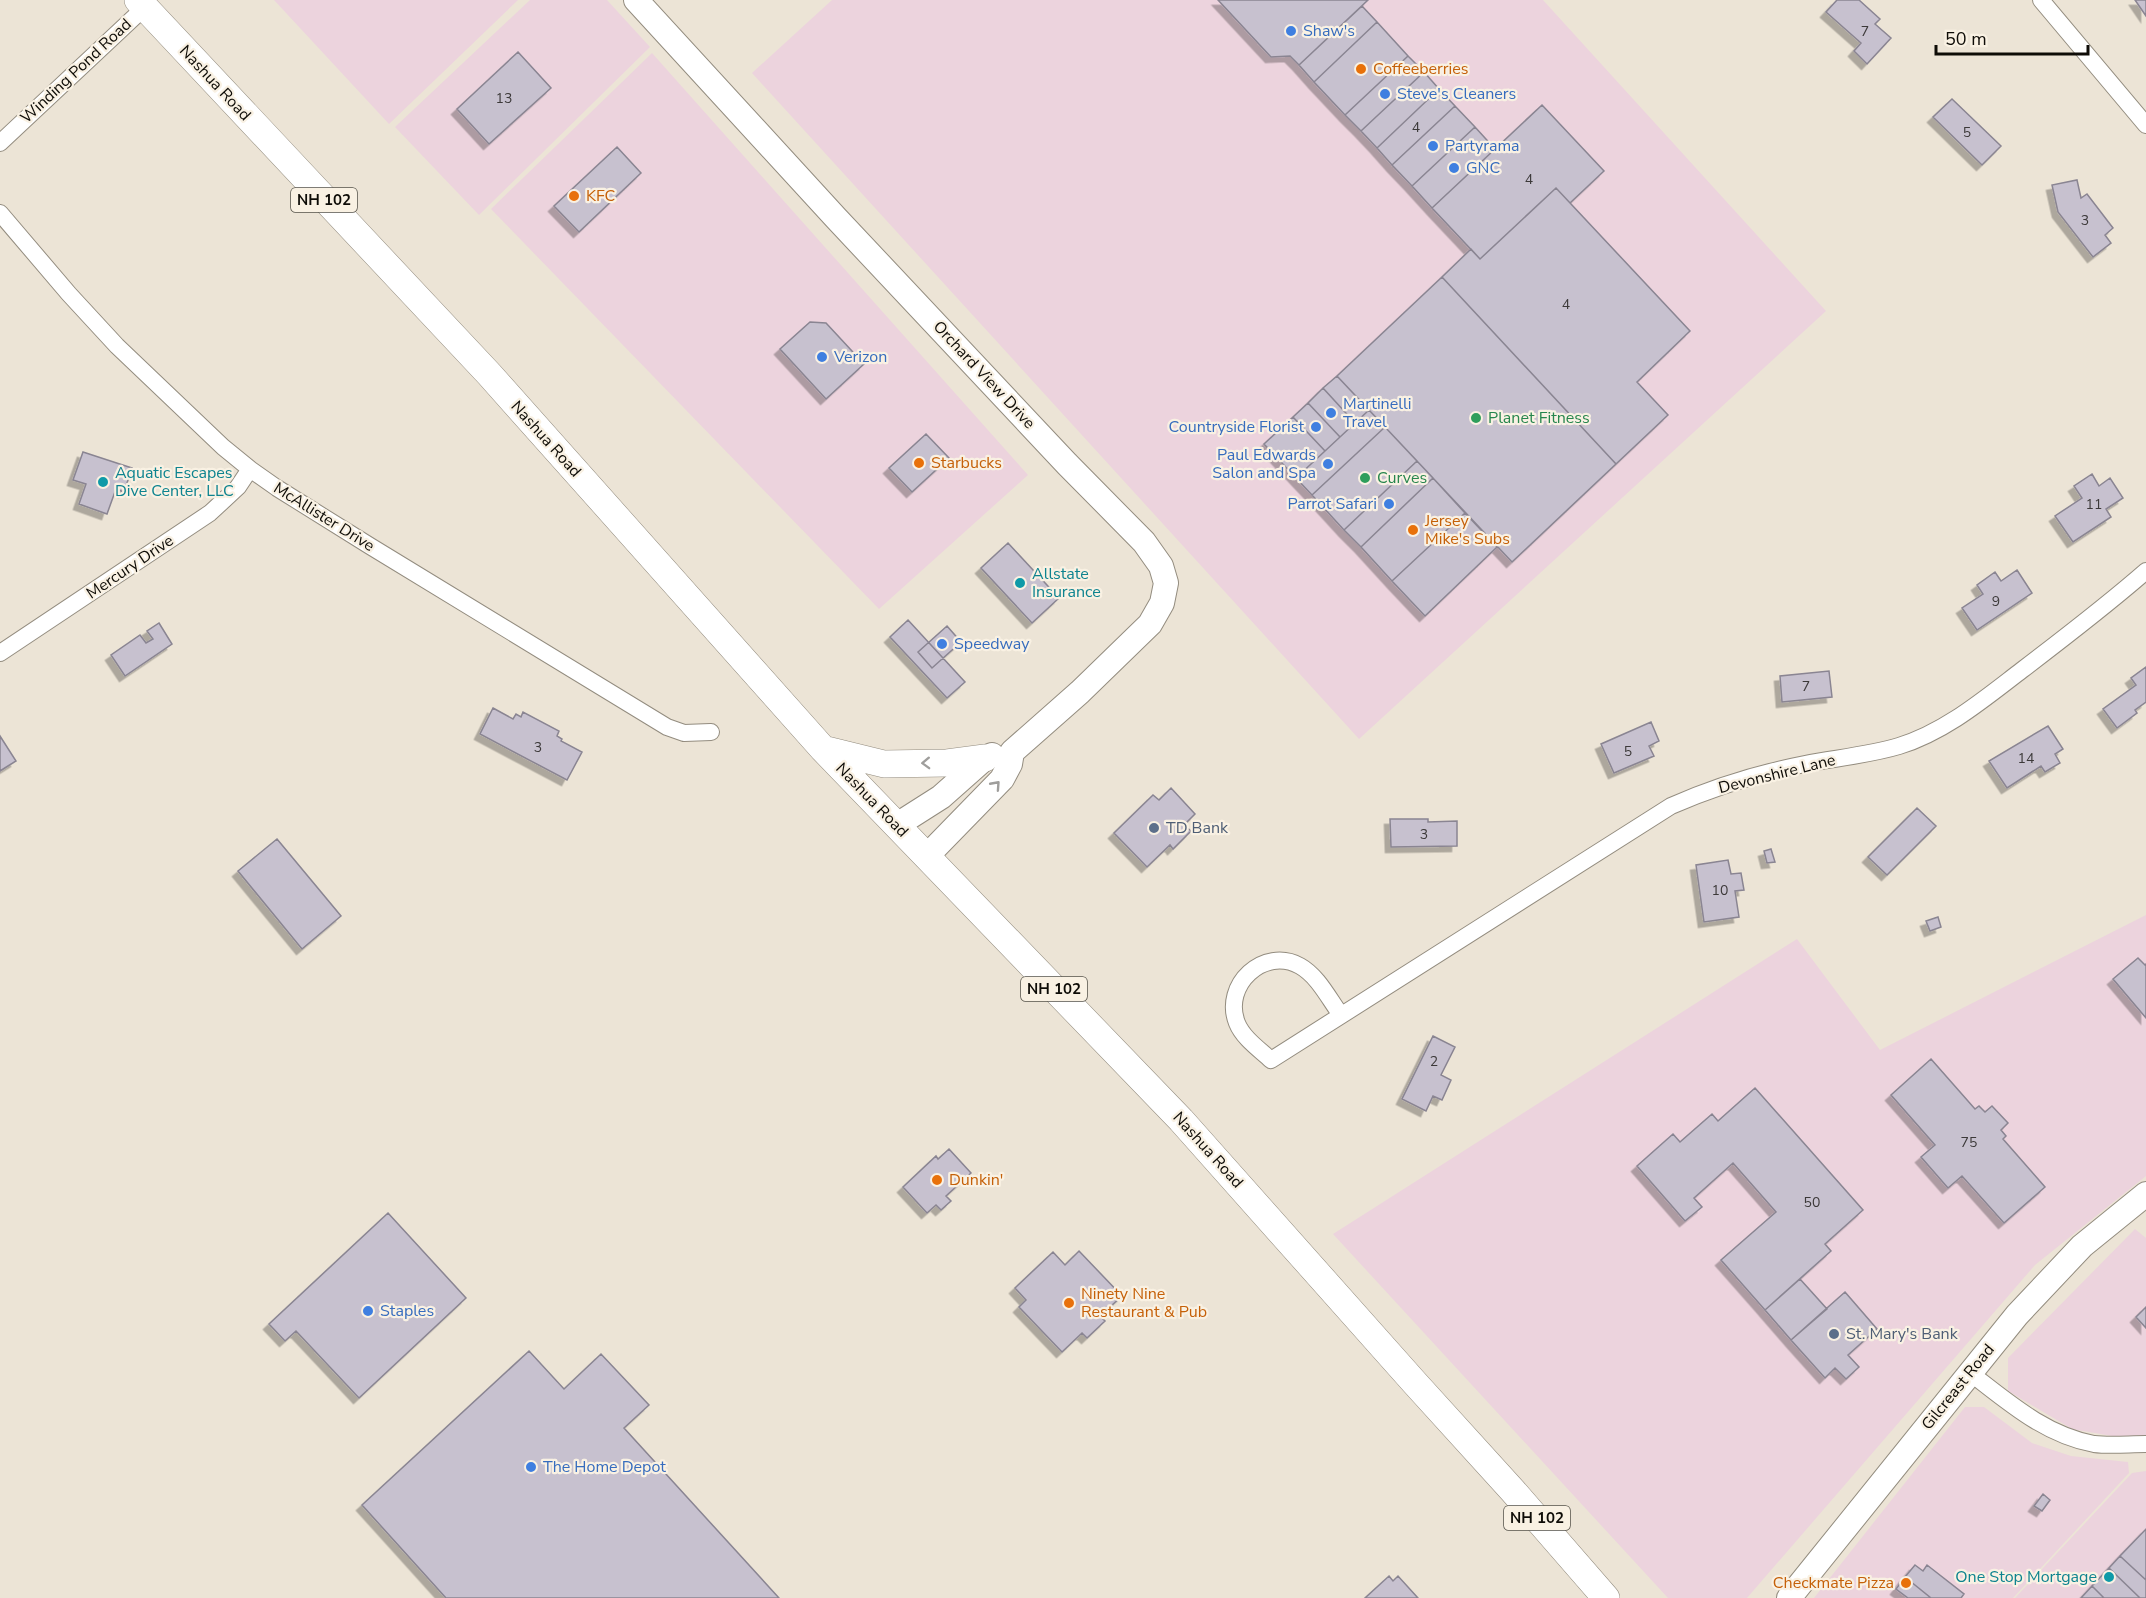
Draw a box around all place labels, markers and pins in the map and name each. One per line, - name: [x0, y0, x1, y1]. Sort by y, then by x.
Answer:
- place label: Shaw's: [1303, 20, 1355, 42]
- marker: Shaw's: [1284, 24, 1298, 38]
- place label: Coffeeberries: [1373, 58, 1468, 80]
- marker: Coffeeberries: [1354, 62, 1368, 76]
- place label: Steve's Cleaners: [1397, 83, 1516, 105]
- marker: Steve's Cleaners: [1378, 87, 1392, 101]
- place label: Partyrama: [1445, 135, 1520, 157]
- marker: Partyrama: [1426, 139, 1440, 153]
- place label: GNC: [1466, 157, 1500, 179]
- marker: GNC: [1447, 161, 1461, 175]
- place label: KFC: [586, 185, 616, 207]
- marker: KFC: [567, 189, 581, 203]
- place label: Verizon: [833, 346, 887, 368]
- marker: Verizon: [815, 350, 829, 364]
- place label: Martinelli Travel: [1343, 393, 1411, 433]
- marker: Martinelli Travel: [1324, 406, 1338, 420]
- place label: Planet Fitness: [1488, 407, 1590, 429]
- marker: Planet Fitness: [1469, 411, 1483, 425]
- place label: Countryside Florist: [1169, 416, 1304, 438]
- marker: Countryside Florist: [1309, 420, 1323, 434]
- place label: Paul Edwards Salon and Spa: [1212, 444, 1316, 484]
- place label: Starbucks: [931, 452, 1002, 474]
- marker: Starbucks: [912, 456, 926, 470]
- marker: Paul Edwards Salon and Spa: [1321, 457, 1335, 471]
- place label: Aquatic Escapes Dive Center, LLC: [115, 462, 234, 502]
- place label: Curves: [1377, 467, 1427, 489]
- marker: Curves: [1358, 471, 1372, 485]
- marker: Aquatic Escapes Dive Center, LLC: [96, 475, 110, 489]
- place label: Parrot Safari: [1287, 493, 1377, 515]
- marker: Parrot Safari: [1382, 497, 1396, 511]
- place label: Jersey Mike's Subs: [1424, 510, 1510, 550]
- marker: Jersey Mike's Subs: [1406, 523, 1420, 537]
- place label: Allstate Insurance: [1032, 563, 1101, 603]
- marker: Allstate Insurance: [1013, 576, 1027, 590]
- place label: Speedway: [954, 633, 1030, 655]
- marker: Speedway: [935, 637, 949, 651]
- place label: TD Bank: [1166, 817, 1229, 839]
- marker: TD Bank: [1147, 821, 1161, 835]
- place label: Dunkin': [949, 1169, 1003, 1191]
- marker: Dunkin': [930, 1173, 944, 1187]
- place label: Ninety Nine Restaurant & Pub: [1081, 1283, 1207, 1323]
- marker: Ninety Nine Restaurant & Pub: [1062, 1296, 1076, 1310]
- place label: Staples: [380, 1300, 434, 1322]
- marker: Staples: [361, 1304, 375, 1318]
- place label: St. Mary's Bank: [1846, 1323, 1959, 1345]
- marker: St. Mary's Bank: [1827, 1327, 1841, 1341]
- place label: The Home Depot: [543, 1456, 666, 1478]
- marker: The Home Depot: [524, 1460, 538, 1474]
- place label: One Stop Mortgage: [1955, 1566, 2097, 1588]
- marker: One Stop Mortgage: [2102, 1570, 2116, 1584]
- place label: Checkmate Pizza: [1773, 1572, 1894, 1594]
- marker: Checkmate Pizza: [1899, 1576, 1913, 1590]

